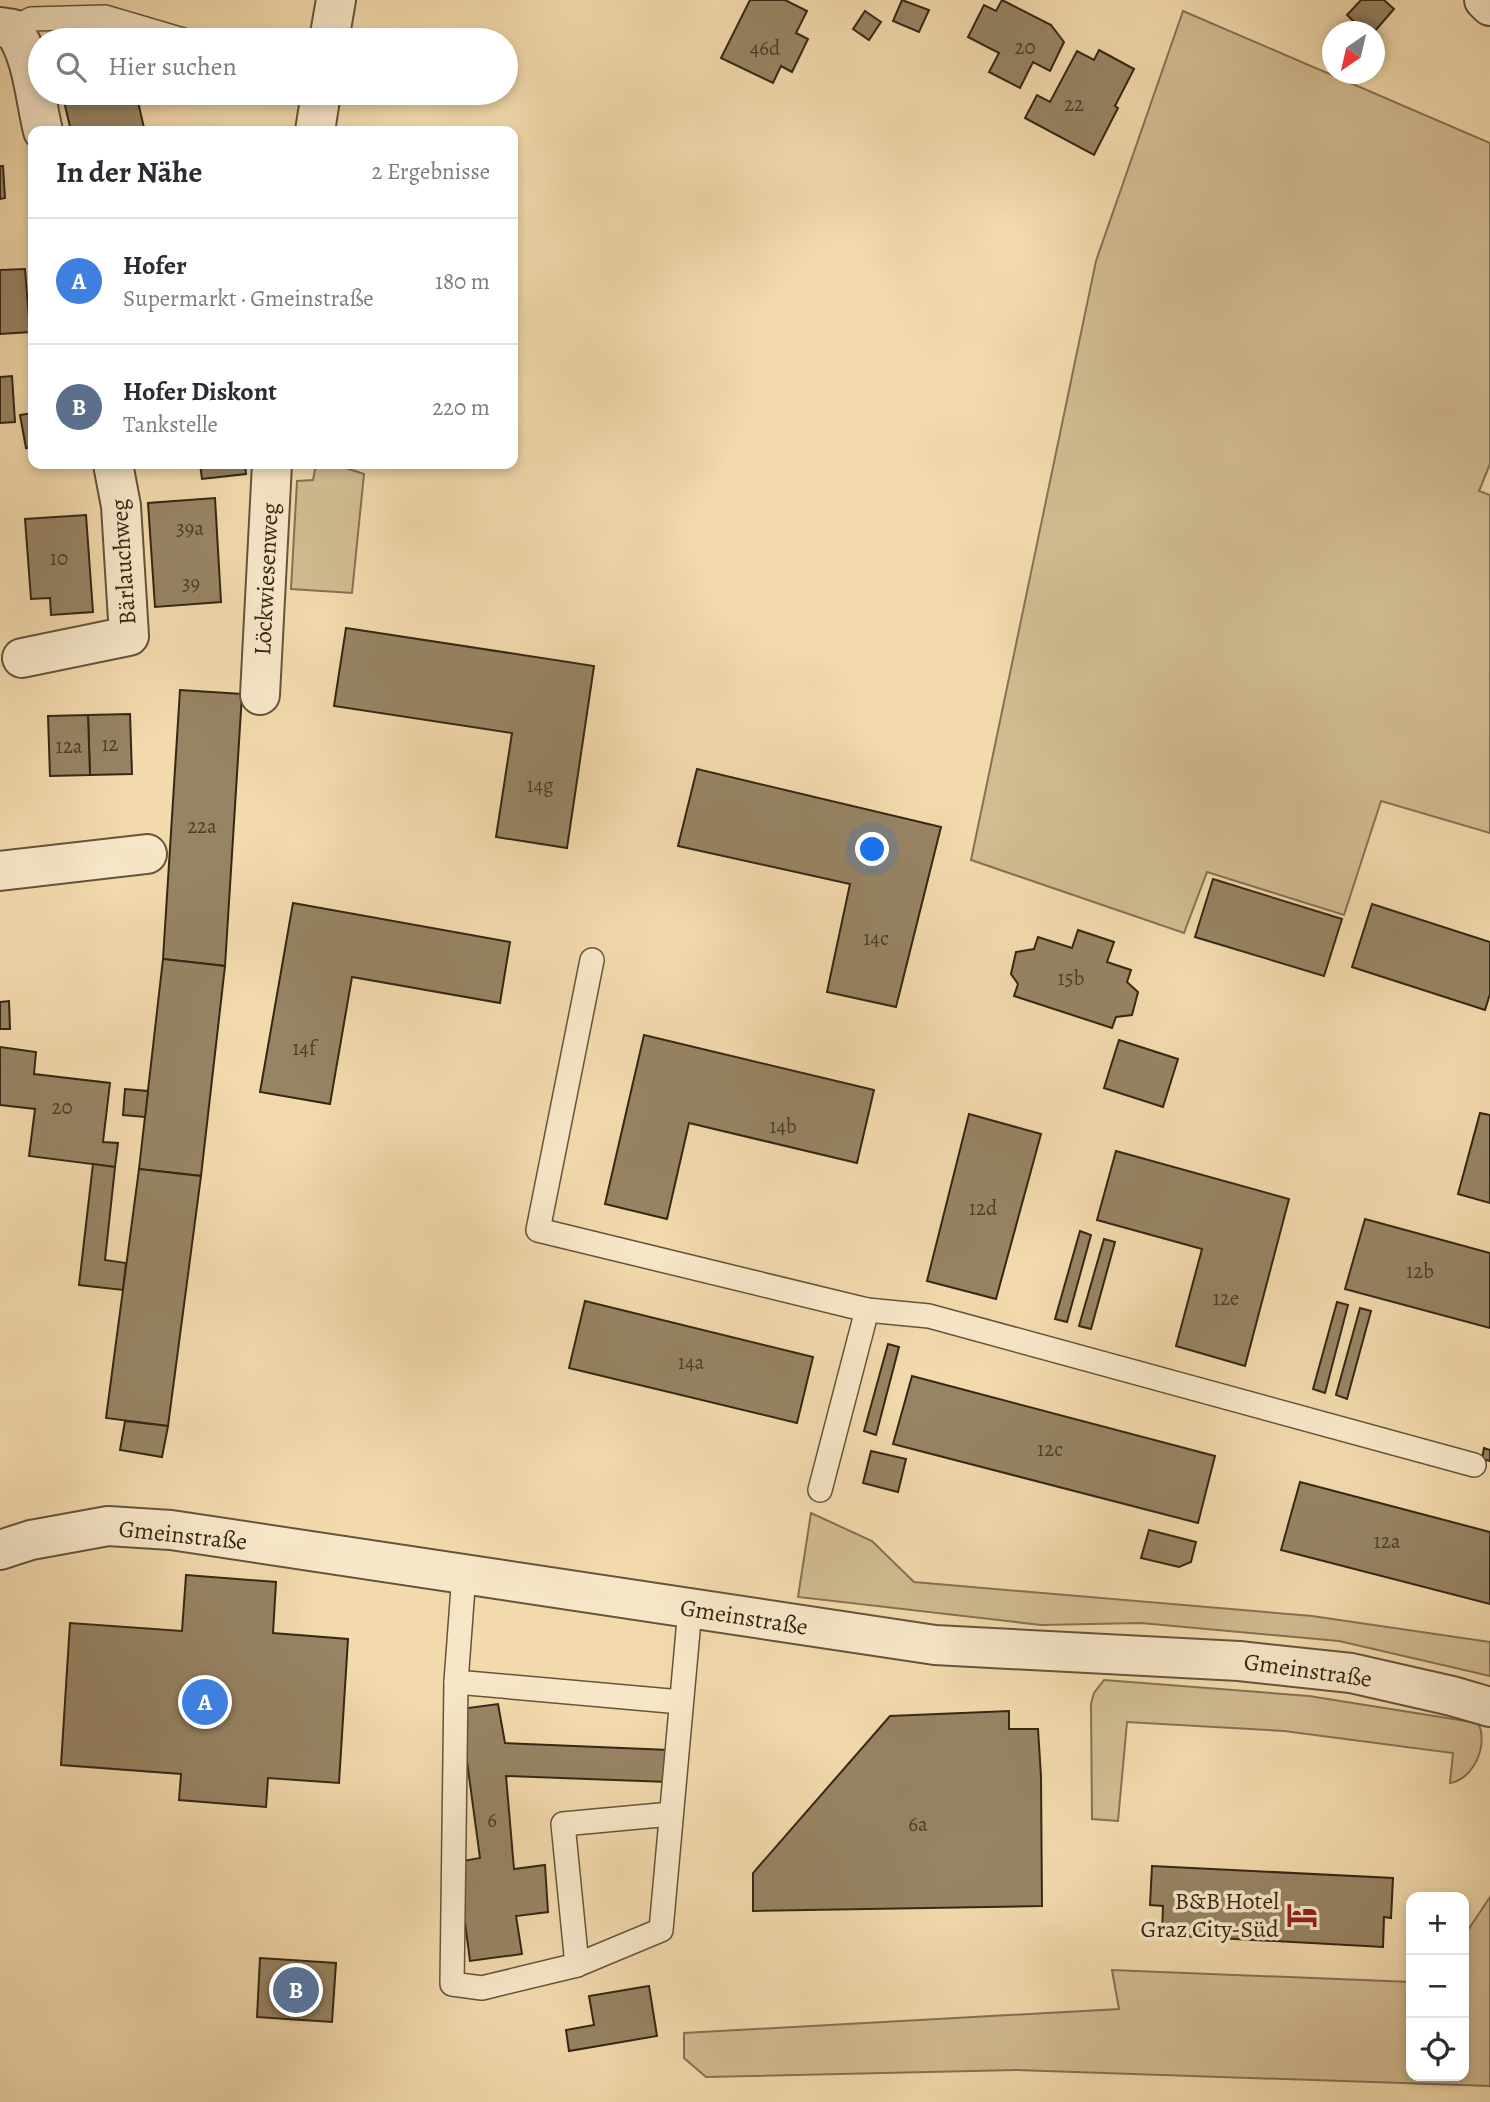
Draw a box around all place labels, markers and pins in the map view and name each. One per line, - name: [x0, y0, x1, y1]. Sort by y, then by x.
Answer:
- pin: A: [182, 1676, 228, 1728]
- place label: B&B Hotel Graz City-Süd: [1141, 1885, 1279, 1945]
- hotel icon: B&B Hotel Graz City-Süd: [1285, 1898, 1319, 1932]
- pin: B: [273, 1964, 319, 2016]

